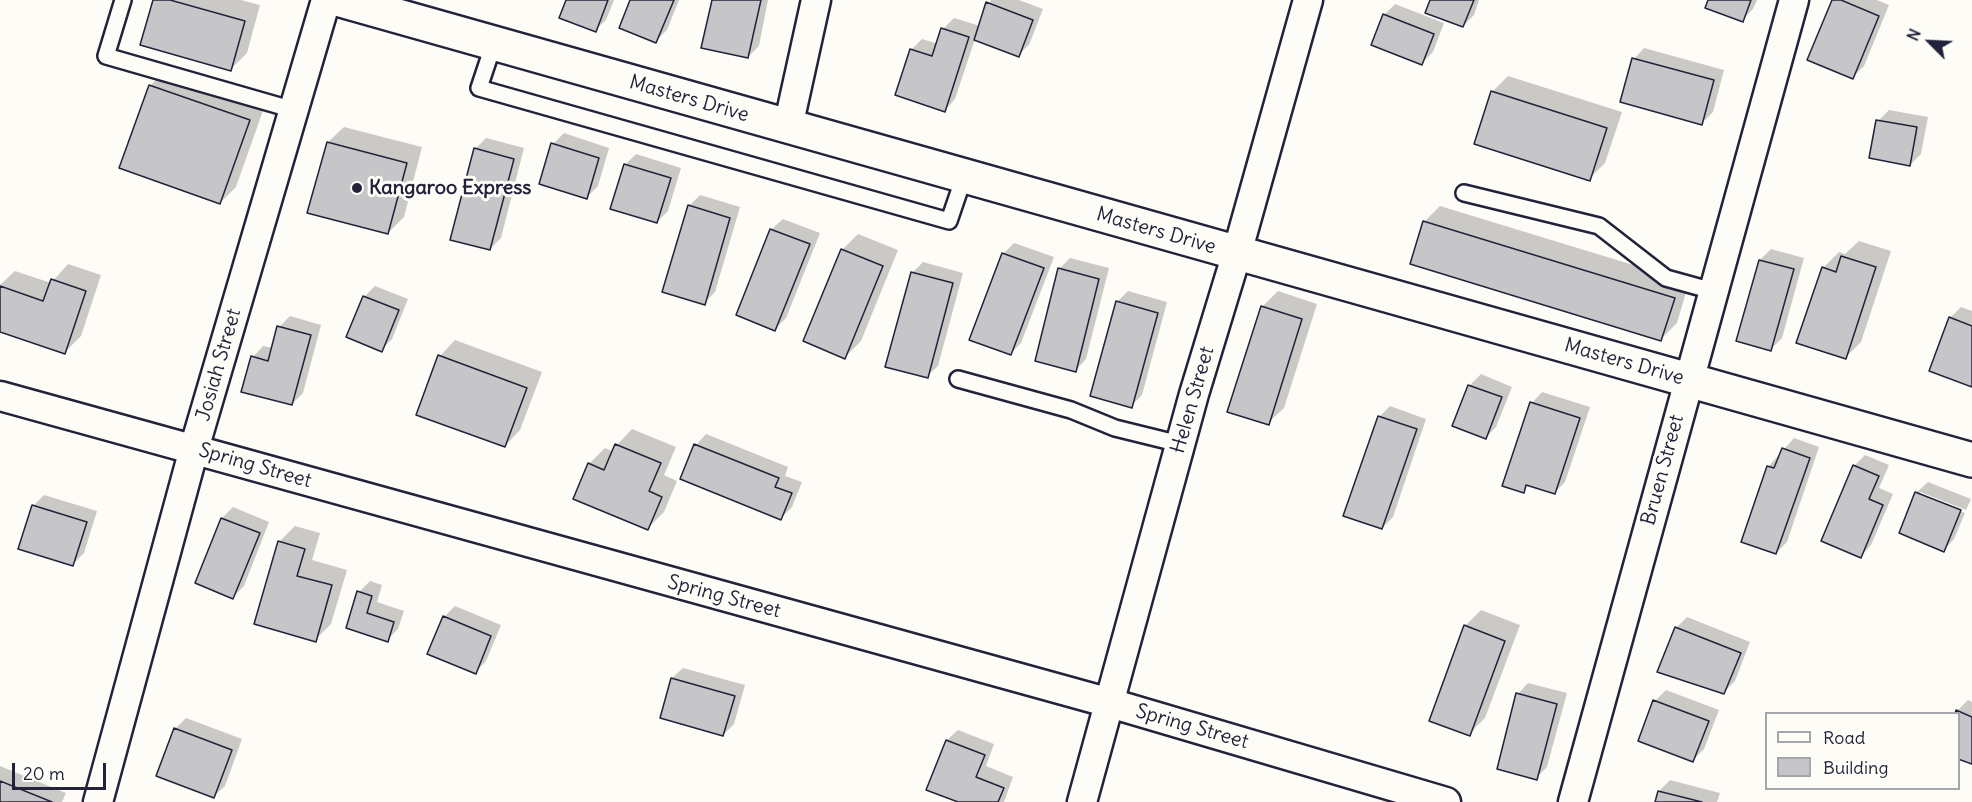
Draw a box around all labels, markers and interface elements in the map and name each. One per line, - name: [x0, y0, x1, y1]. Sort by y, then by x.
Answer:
- north arrow: [1900, 12, 1960, 72]
- text: N: [1902, 26, 1925, 44]
- street label: Masters Drive: [626, 70, 752, 128]
- place label: Kangaroo Express: [369, 176, 531, 200]
- marker: Kangaroo Express: [350, 181, 364, 195]
- street label: Masters Drive: [1093, 202, 1219, 260]
- street label: Josiah Street: [191, 306, 247, 424]
- street label: Masters Drive: [1561, 333, 1687, 391]
- street label: Helen Street: [1166, 344, 1220, 456]
- street label: Bruen Street: [1637, 412, 1689, 528]
- street label: Spring Street: [196, 438, 314, 494]
- street label: Spring Street: [665, 570, 783, 624]
- street label: Spring Street: [1133, 699, 1251, 755]
- legend: [1765, 712, 1960, 790]
- text: Road: [1823, 726, 1865, 749]
- scale bar: [15, 751, 110, 789]
- text: Building: [1823, 756, 1888, 779]
- text: 20 m: [23, 762, 65, 785]

